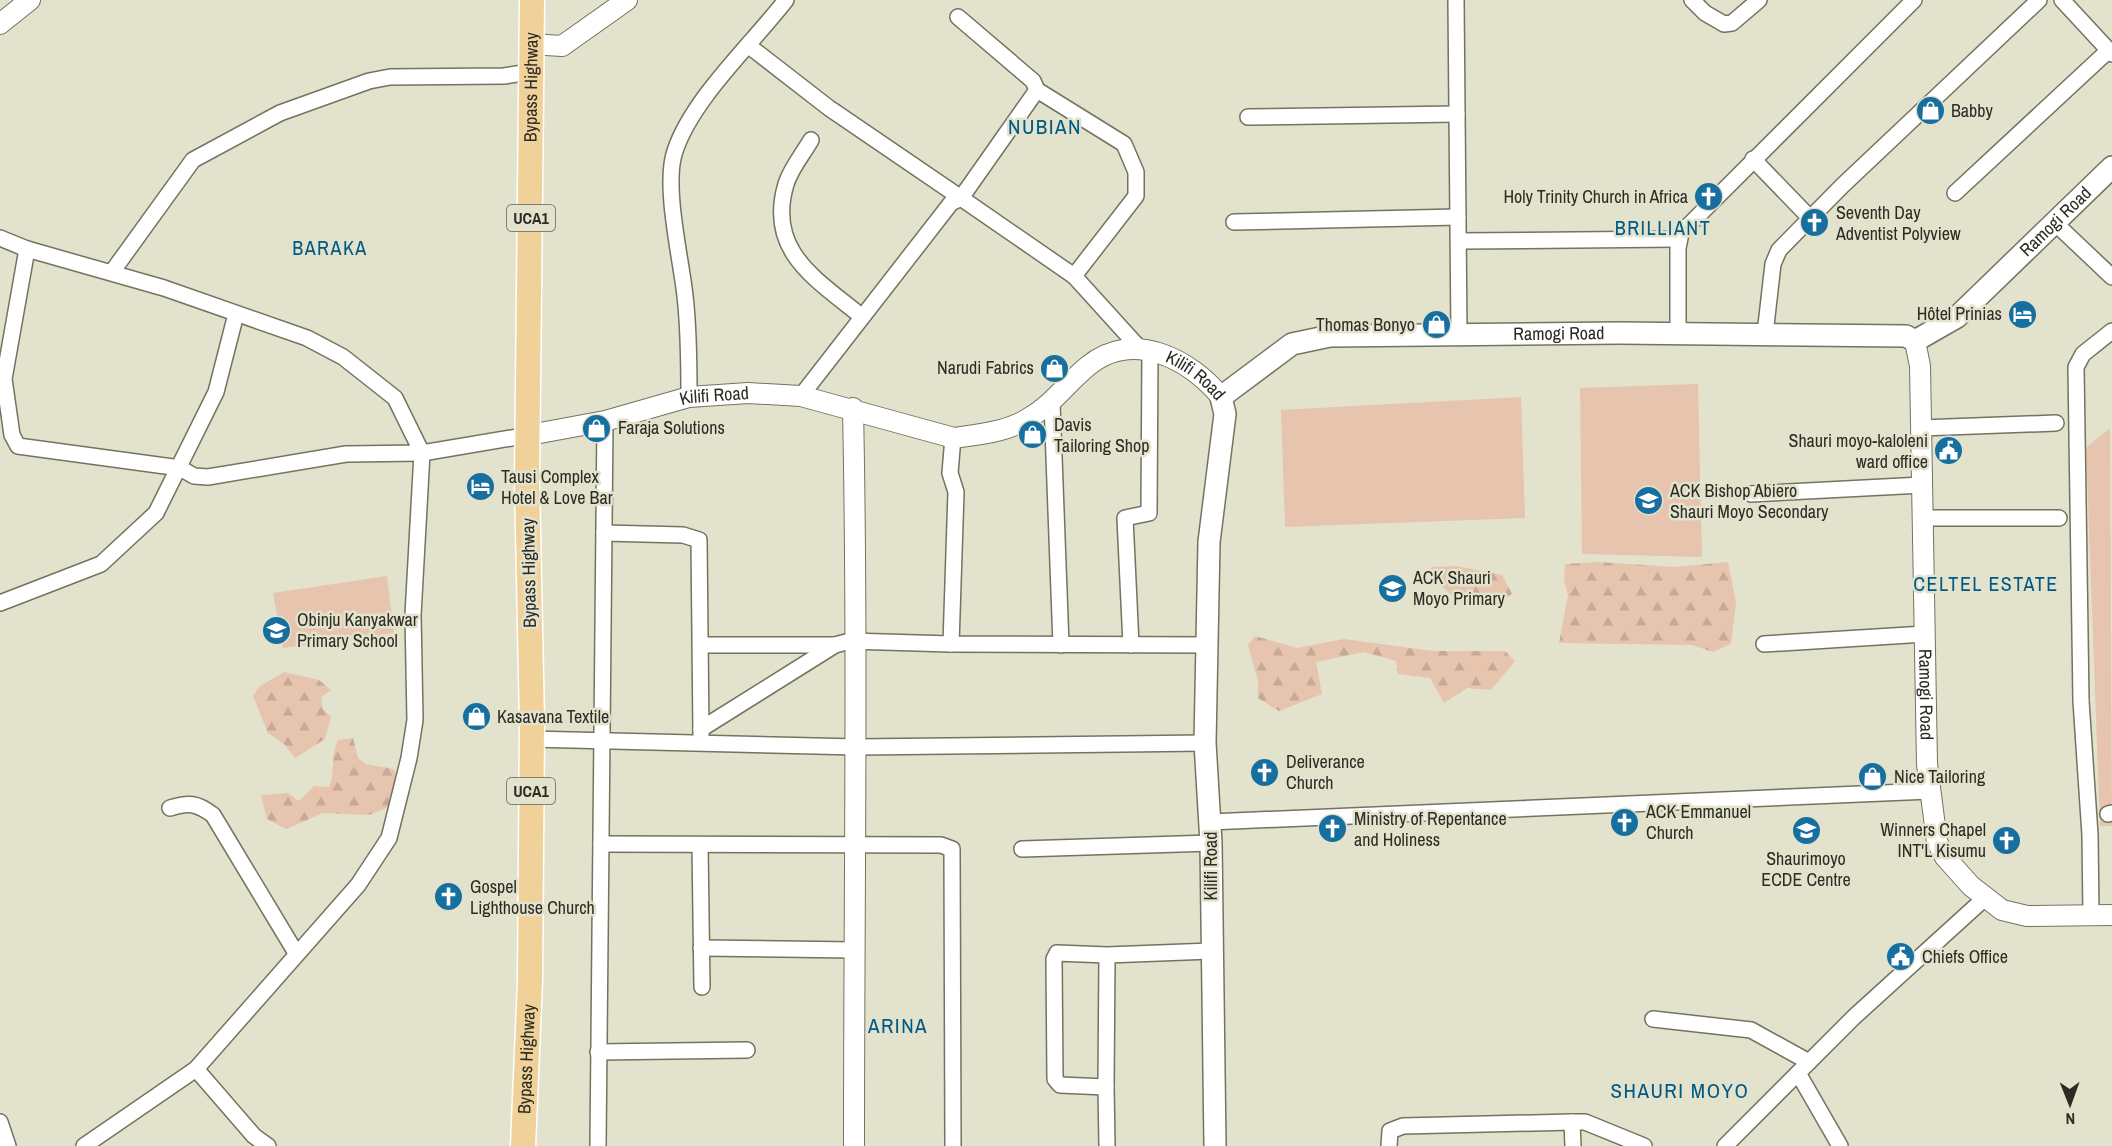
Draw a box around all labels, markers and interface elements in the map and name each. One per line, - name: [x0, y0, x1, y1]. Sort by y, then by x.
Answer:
- street label: Bypass Highway: [518, 31, 544, 142]
- shop icon: Babby: [1914, 95, 1946, 127]
- place label: Babby: [1951, 98, 1993, 123]
- district label: NUBIAN: [1008, 112, 1082, 141]
- church icon: Holy Trinity Church in Africa: [1693, 181, 1725, 213]
- street label: Ramogi Road: [2014, 181, 2097, 262]
- place label: Holy Trinity Church in Africa: [1503, 184, 1688, 209]
- place label: Seventh Day Adventist Polyview: [1835, 200, 1961, 246]
- road number: UCA1: [507, 205, 555, 231]
- church icon: Seventh Day Adventist Polyview: [1799, 207, 1831, 239]
- district label: BRILLIANT: [1615, 214, 1711, 241]
- district label: BARAKA: [292, 234, 368, 261]
- hotel icon: Hôtel Prinias: [2007, 298, 2039, 330]
- place label: Hôtel Prinias: [1917, 301, 2002, 326]
- shop icon: Thomas Bonyo: [1420, 309, 1452, 341]
- place label: Thomas Bonyo: [1316, 312, 1415, 337]
- street label: Ramogi Road: [1513, 320, 1605, 346]
- street label: Kilifi Road: [1162, 344, 1231, 405]
- shop icon: Narudi Fabrics: [1039, 352, 1071, 384]
- place label: Narudi Fabrics: [937, 355, 1034, 380]
- street label: Kilifi Road: [677, 380, 750, 411]
- shop icon: Faraja Solutions: [581, 412, 613, 444]
- place label: Davis Tailoring Shop: [1054, 412, 1149, 458]
- place label: Faraja Solutions: [618, 415, 725, 440]
- shop icon: Davis Tailoring Shop: [1017, 419, 1049, 451]
- place label: Shauri moyo-kaloleni ward office: [1789, 428, 1928, 474]
- public building icon: Shauri moyo-kaloleni ward office: [1933, 435, 1965, 467]
- place label: Tausi Complex Hotel & Love Bar: [501, 464, 613, 510]
- hotel icon: Tausi Complex Hotel & Love Bar: [464, 471, 496, 503]
- place label: ACK Bishop Abiero Shauri Moyo Secondary: [1669, 478, 1829, 524]
- school or university icon: ACK Bishop Abiero Shauri Moyo Secondary: [1633, 485, 1665, 517]
- street label: Bypass Highway: [515, 517, 542, 628]
- place label: ACK Shauri Moyo Primary: [1412, 565, 1505, 611]
- district label: CELTEL ESTATE: [1913, 570, 2059, 597]
- school or university icon: ACK Shauri Moyo Primary: [1376, 572, 1408, 604]
- place label: Obinju Kanyakwar Primary School: [297, 607, 418, 653]
- school or university icon: Obinju Kanyakwar Primary School: [260, 614, 292, 646]
- street label: Ramogi Road: [1913, 649, 1940, 740]
- shop icon: Kasavana Textile: [460, 701, 492, 733]
- place label: Kasavana Textile: [497, 704, 609, 729]
- place label: Deliverance Church: [1286, 749, 1365, 795]
- church icon: Deliverance Church: [1249, 756, 1281, 788]
- shop icon: Nice Tailoring: [1857, 761, 1889, 793]
- place label: Nice Tailoring: [1894, 764, 1986, 789]
- road number: UCA1: [507, 778, 555, 804]
- place label: ACK Emmanuel Church: [1645, 799, 1751, 845]
- place label: Ministry of Repentance and Holiness: [1354, 806, 1507, 852]
- church icon: ACK Emmanuel Church: [1609, 806, 1641, 838]
- church icon: Ministry of Repentance and Holiness: [1317, 813, 1349, 845]
- school or university icon: Shaurimoyo ECDE Centre: [1790, 814, 1822, 846]
- place label: Winners Chapel INT'L Kisumu: [1880, 817, 1986, 863]
- church icon: Winners Chapel INT'L Kisumu: [1991, 824, 2023, 856]
- street label: Kilifi Road: [1198, 832, 1223, 900]
- place label: Shaurimoyo ECDE Centre: [1761, 846, 1851, 892]
- place label: Gospel Lighthouse Church: [470, 874, 595, 920]
- church icon: Gospel Lighthouse Church: [433, 881, 465, 913]
- public building icon: Chiefs Office: [1885, 941, 1917, 973]
- place label: Chiefs Office: [1922, 944, 2008, 969]
- street label: Bypass Highway: [511, 1003, 541, 1115]
- district label: ARINA: [867, 1011, 928, 1040]
- north arrow: [2040, 1074, 2100, 1134]
- district label: SHAURI MOYO: [1611, 1076, 1749, 1105]
- text: N: [2065, 1108, 2075, 1130]

